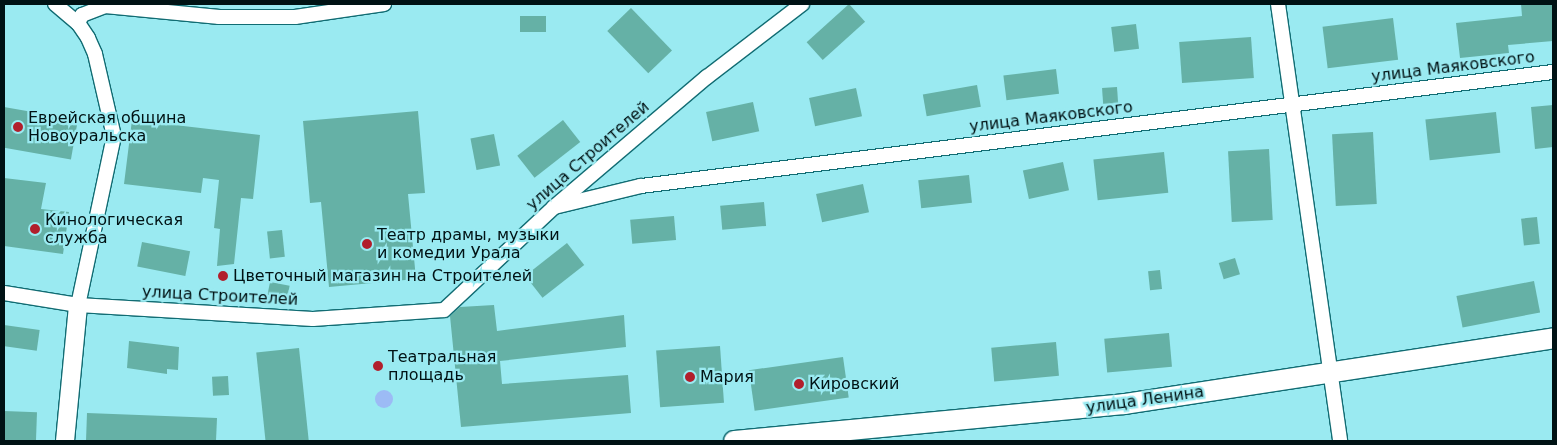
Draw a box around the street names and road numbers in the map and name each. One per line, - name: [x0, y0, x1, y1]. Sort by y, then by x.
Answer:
- street label: улица Маяковского: [1370, 47, 1536, 87]
- street label: улица Строителей: [523, 97, 653, 215]
- street label: улица Маяковского: [968, 97, 1134, 137]
- street label: улица Строителей: [141, 282, 299, 310]
- street label: улица Ленина: [1085, 382, 1205, 418]

